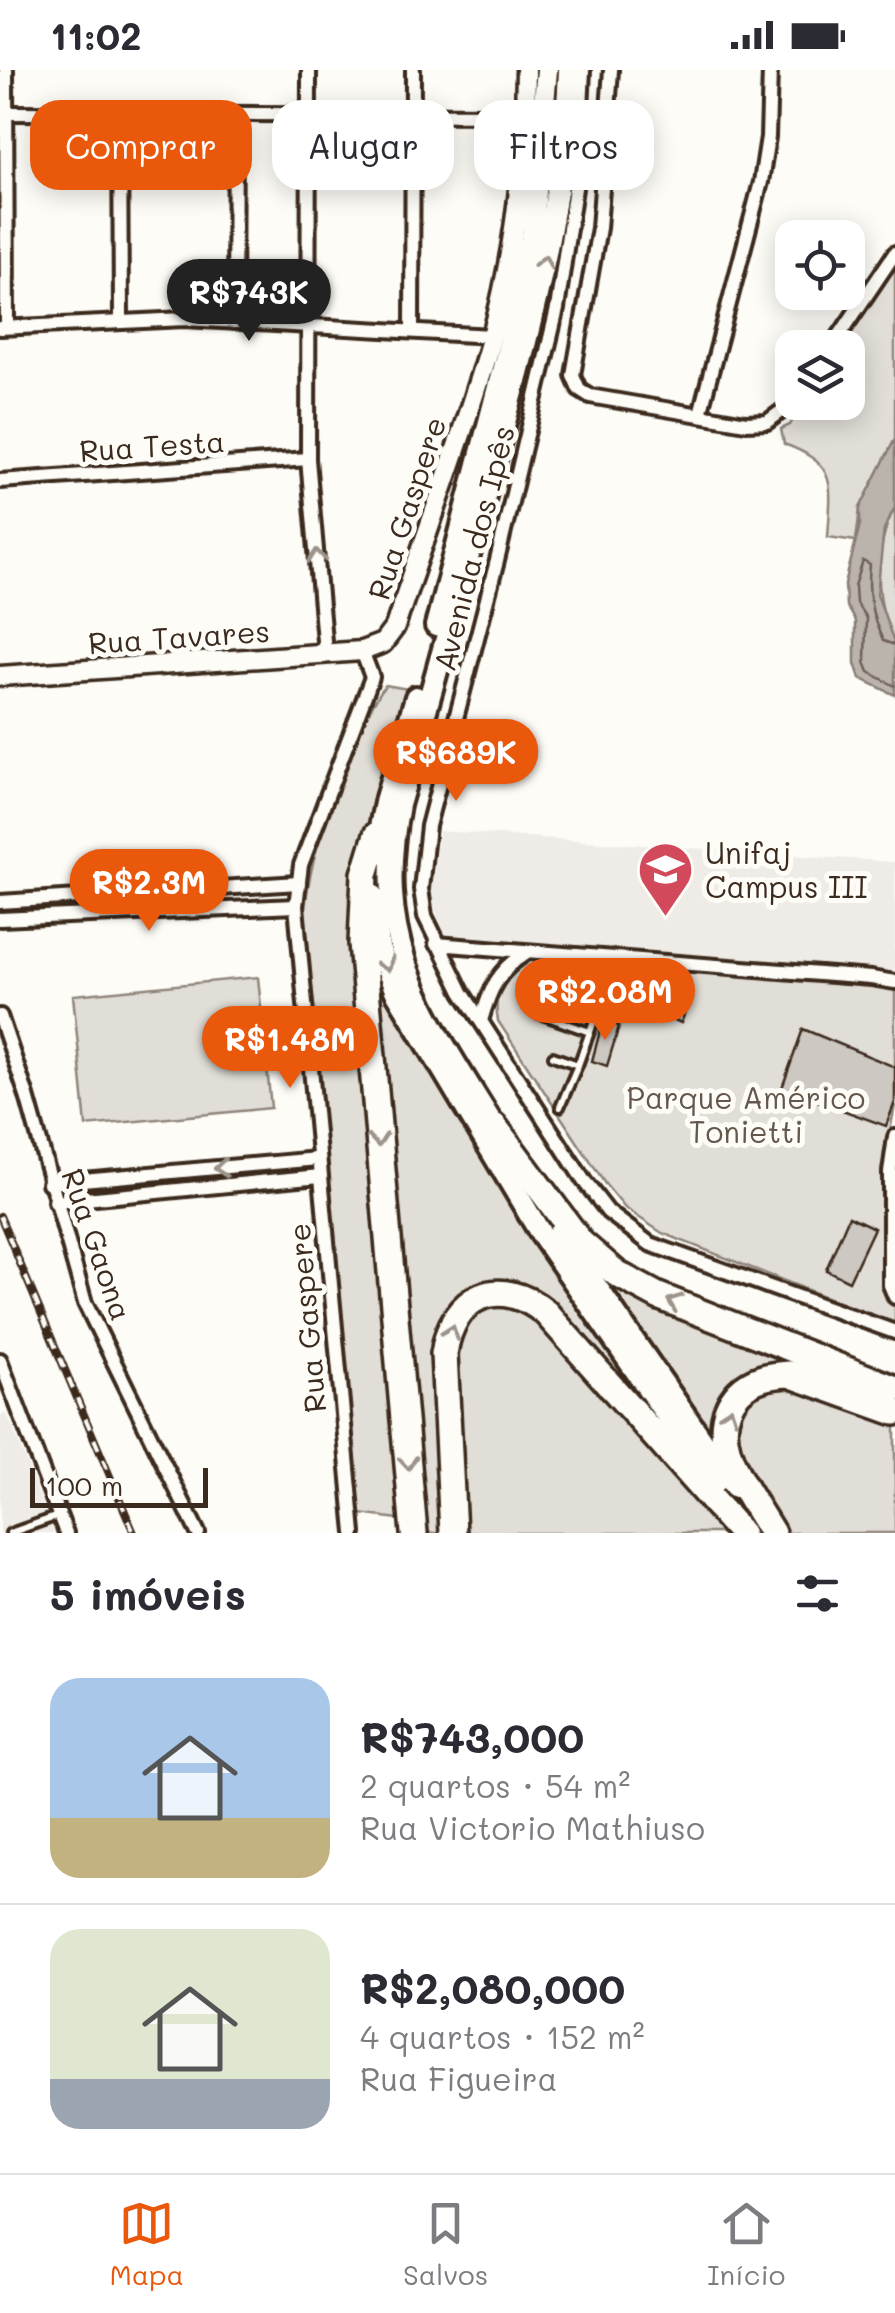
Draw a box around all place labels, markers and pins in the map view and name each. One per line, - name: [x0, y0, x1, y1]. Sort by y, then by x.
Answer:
- pin: R$743K: [168, 259, 330, 344]
- pin: R$689K: [375, 719, 537, 804]
- place label: Unifaj Campus III: [705, 832, 868, 906]
- school or university icon: Unifaj Campus III: [636, 839, 696, 918]
- pin: R$2.3M: [68, 849, 230, 934]
- pin: R$2.08M: [513, 958, 697, 1043]
- pin: R$1.48M: [198, 1006, 382, 1091]

